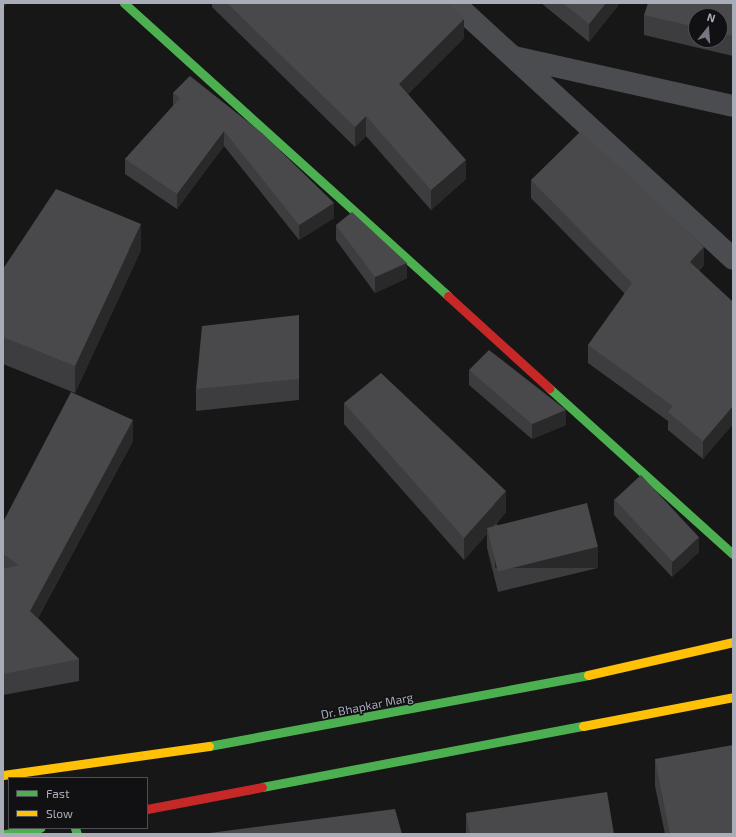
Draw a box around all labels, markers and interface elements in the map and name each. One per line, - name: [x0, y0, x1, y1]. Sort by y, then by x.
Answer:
- north arrow: [688, 8, 728, 48]
- text: N: [706, 10, 717, 24]
- street label: Dr. Bhapkar Marg: [319, 690, 415, 722]
- legend: [8, 777, 148, 829]
- text: Fast: [46, 786, 69, 800]
- text: Slow: [46, 806, 73, 820]

